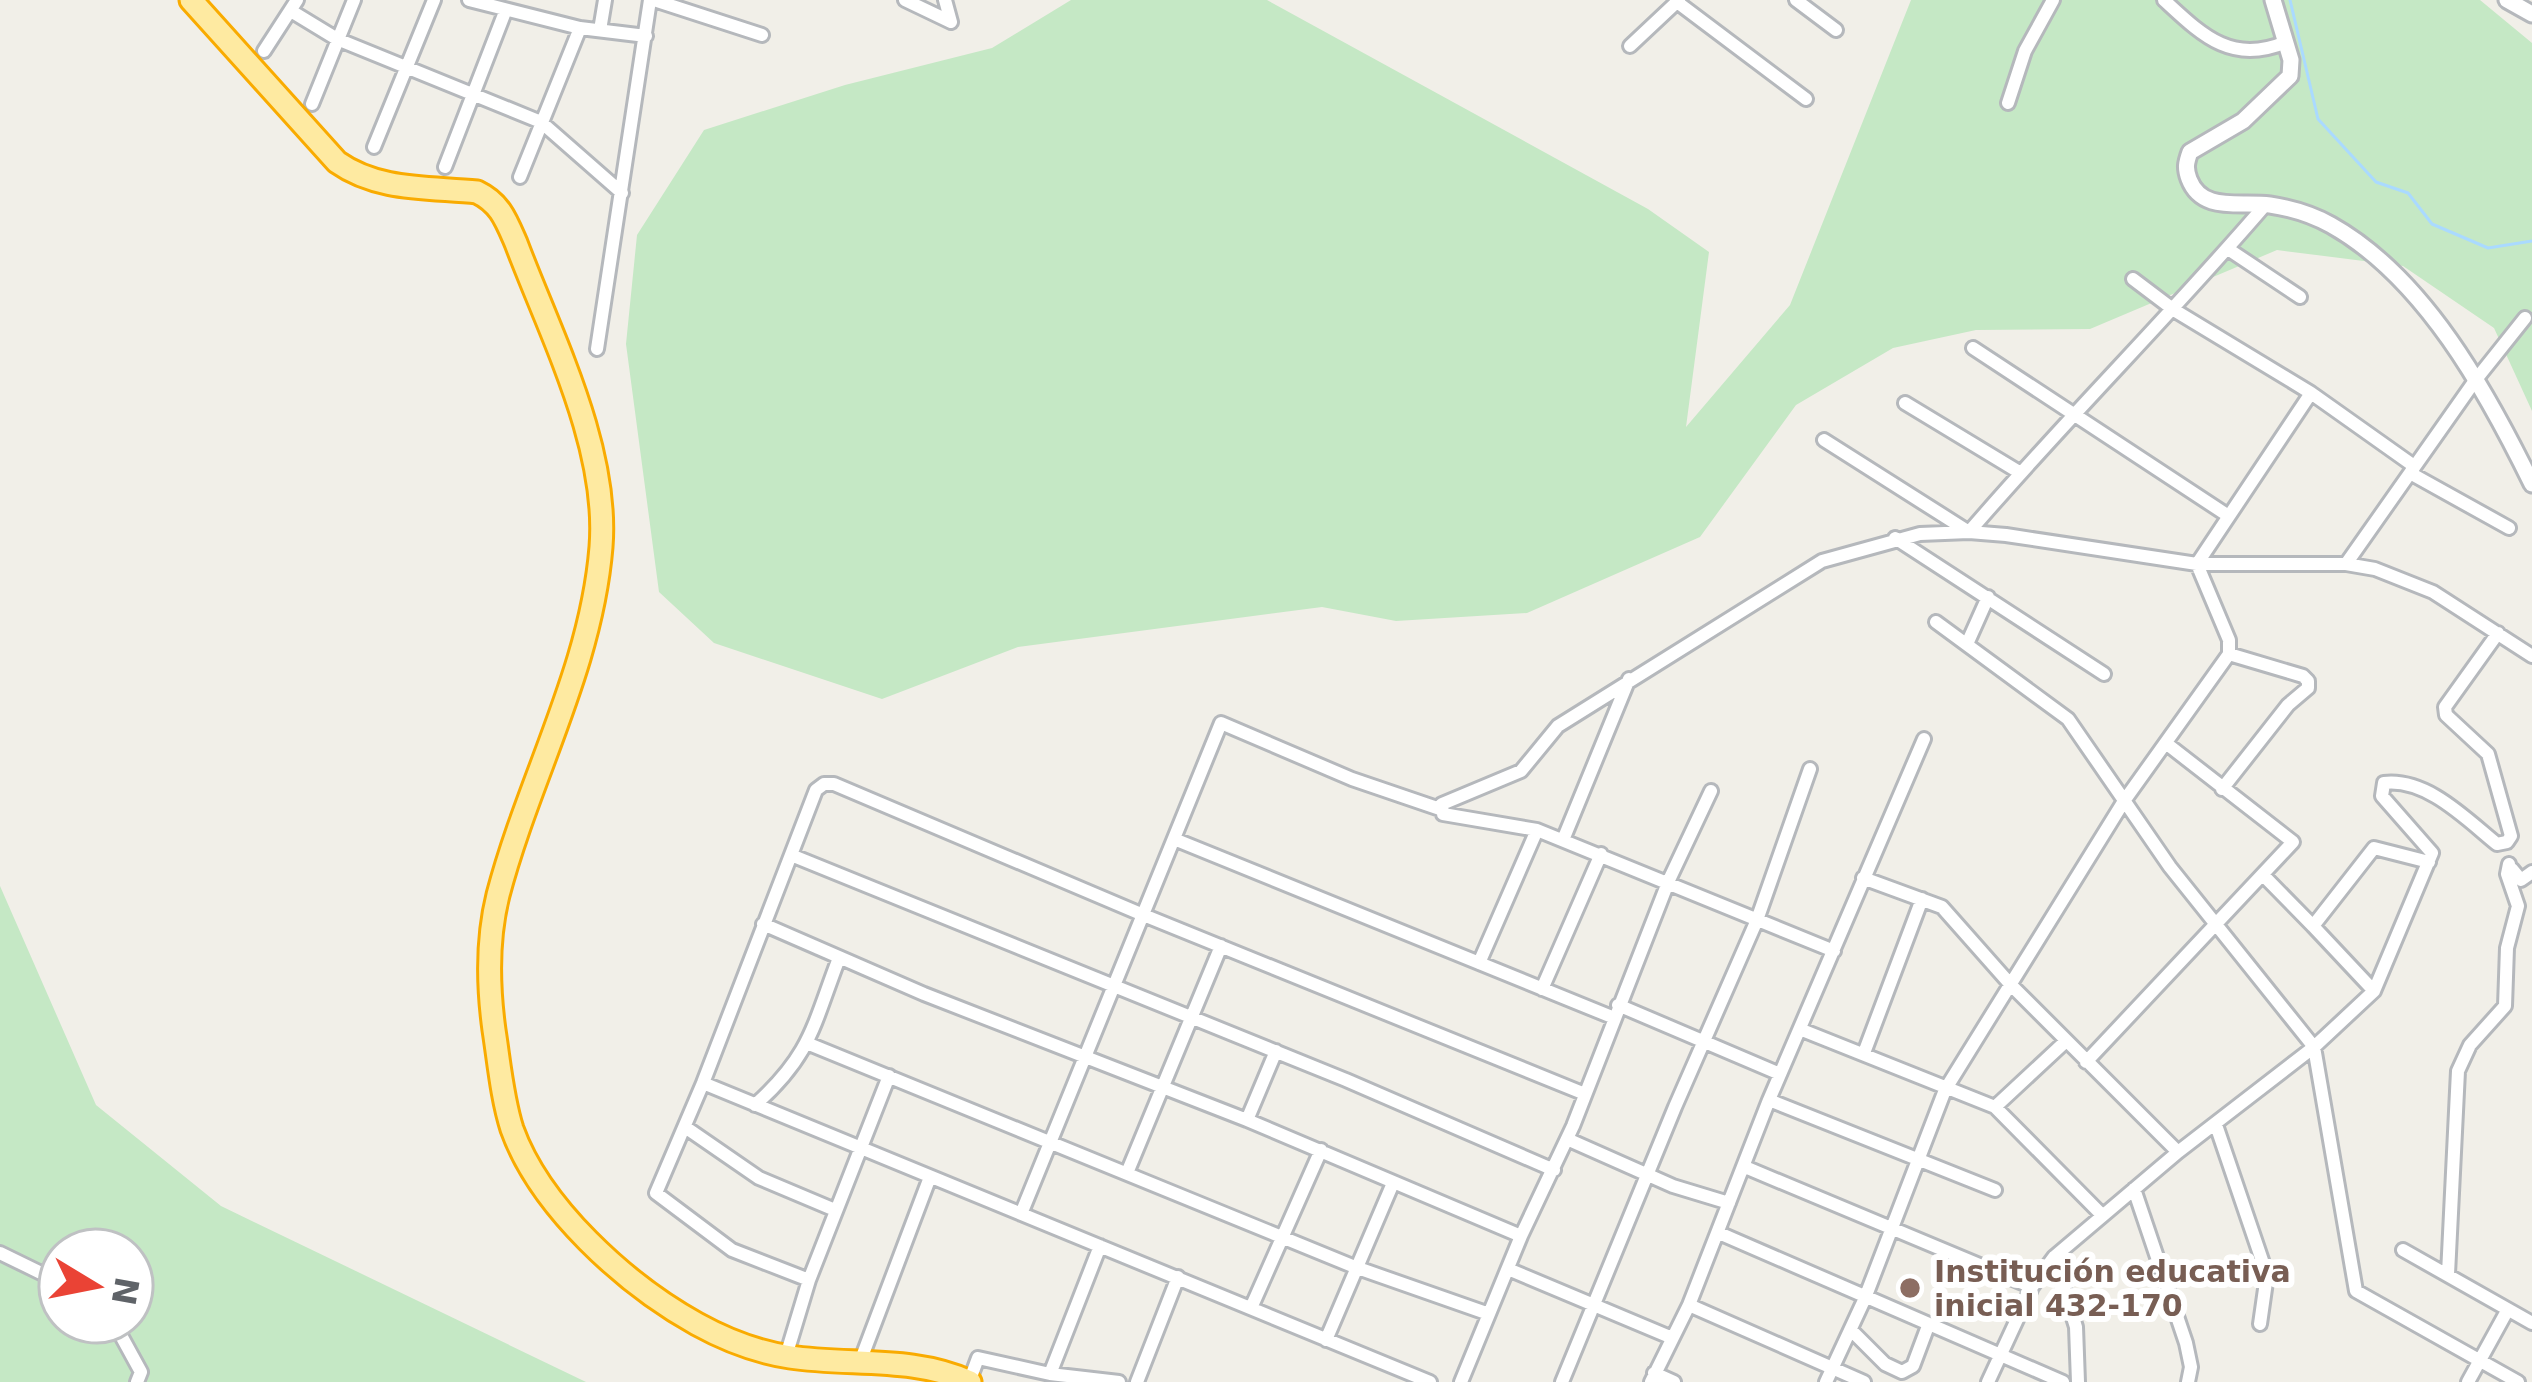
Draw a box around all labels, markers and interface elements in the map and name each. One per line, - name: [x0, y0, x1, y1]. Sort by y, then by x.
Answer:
- north arrow: [36, 1226, 156, 1346]
- place label: Institución educativa inicial 432-170: [1934, 1254, 2291, 1323]
- text: N: [103, 1274, 147, 1308]
- marker: Institución educativa inicial 432-170: [1897, 1275, 1923, 1301]

